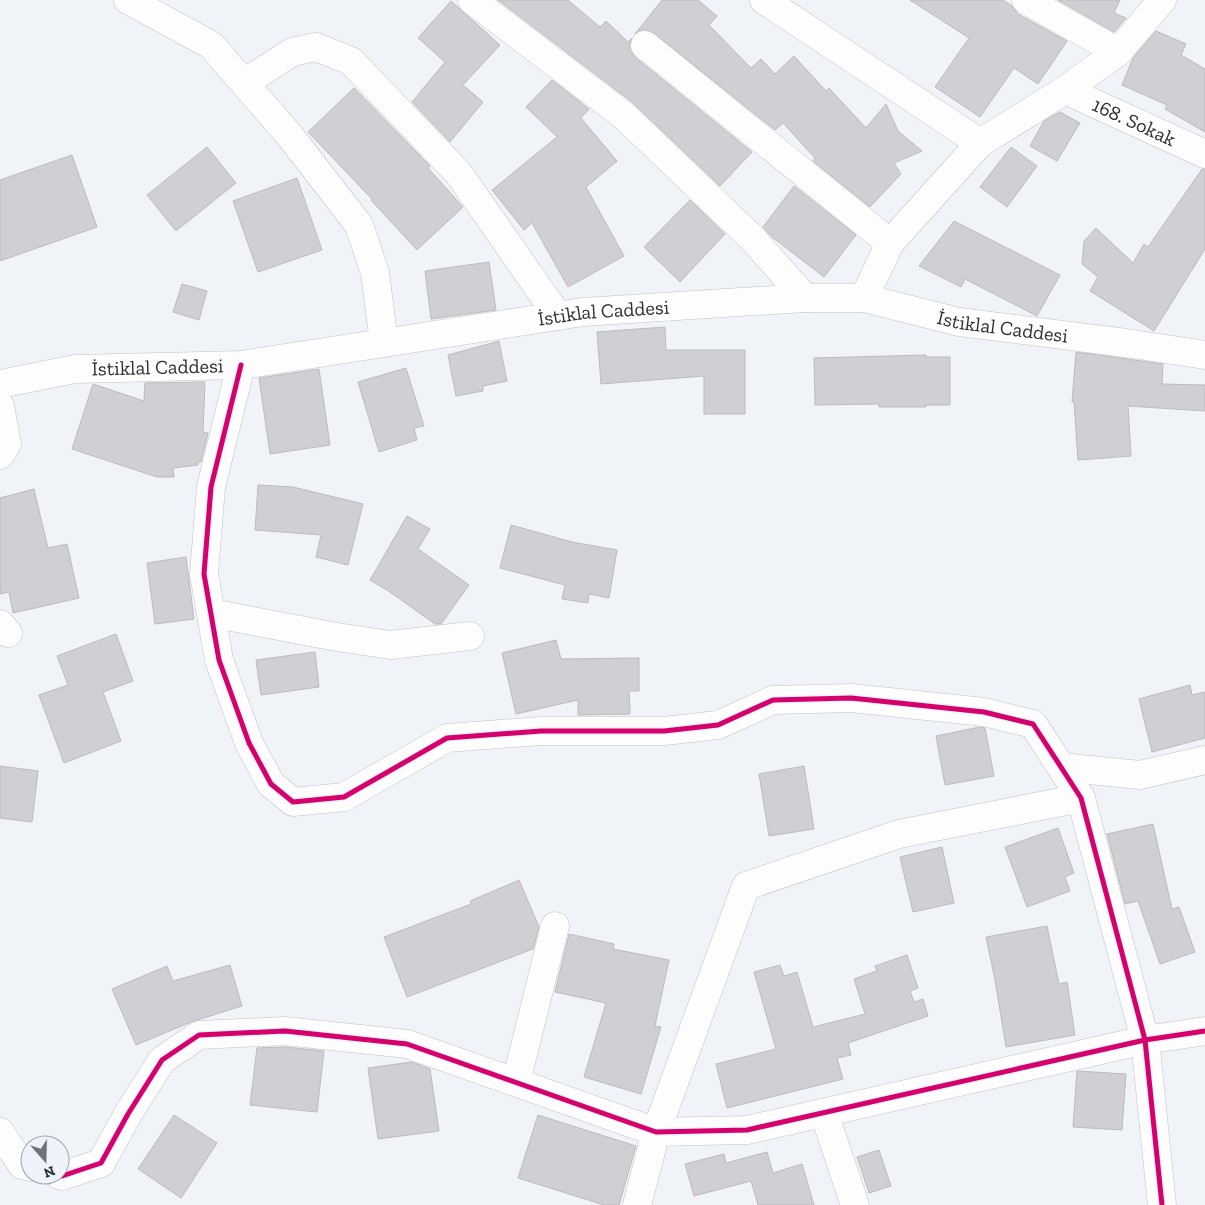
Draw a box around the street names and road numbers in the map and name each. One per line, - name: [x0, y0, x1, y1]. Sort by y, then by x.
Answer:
- street label: 168. Sokak: [1089, 92, 1180, 151]
- street label: İstiklal Caddesi: [536, 295, 670, 331]
- street label: İstiklal Caddesi: [935, 305, 1070, 348]
- street label: İstiklal Caddesi: [91, 353, 224, 381]

